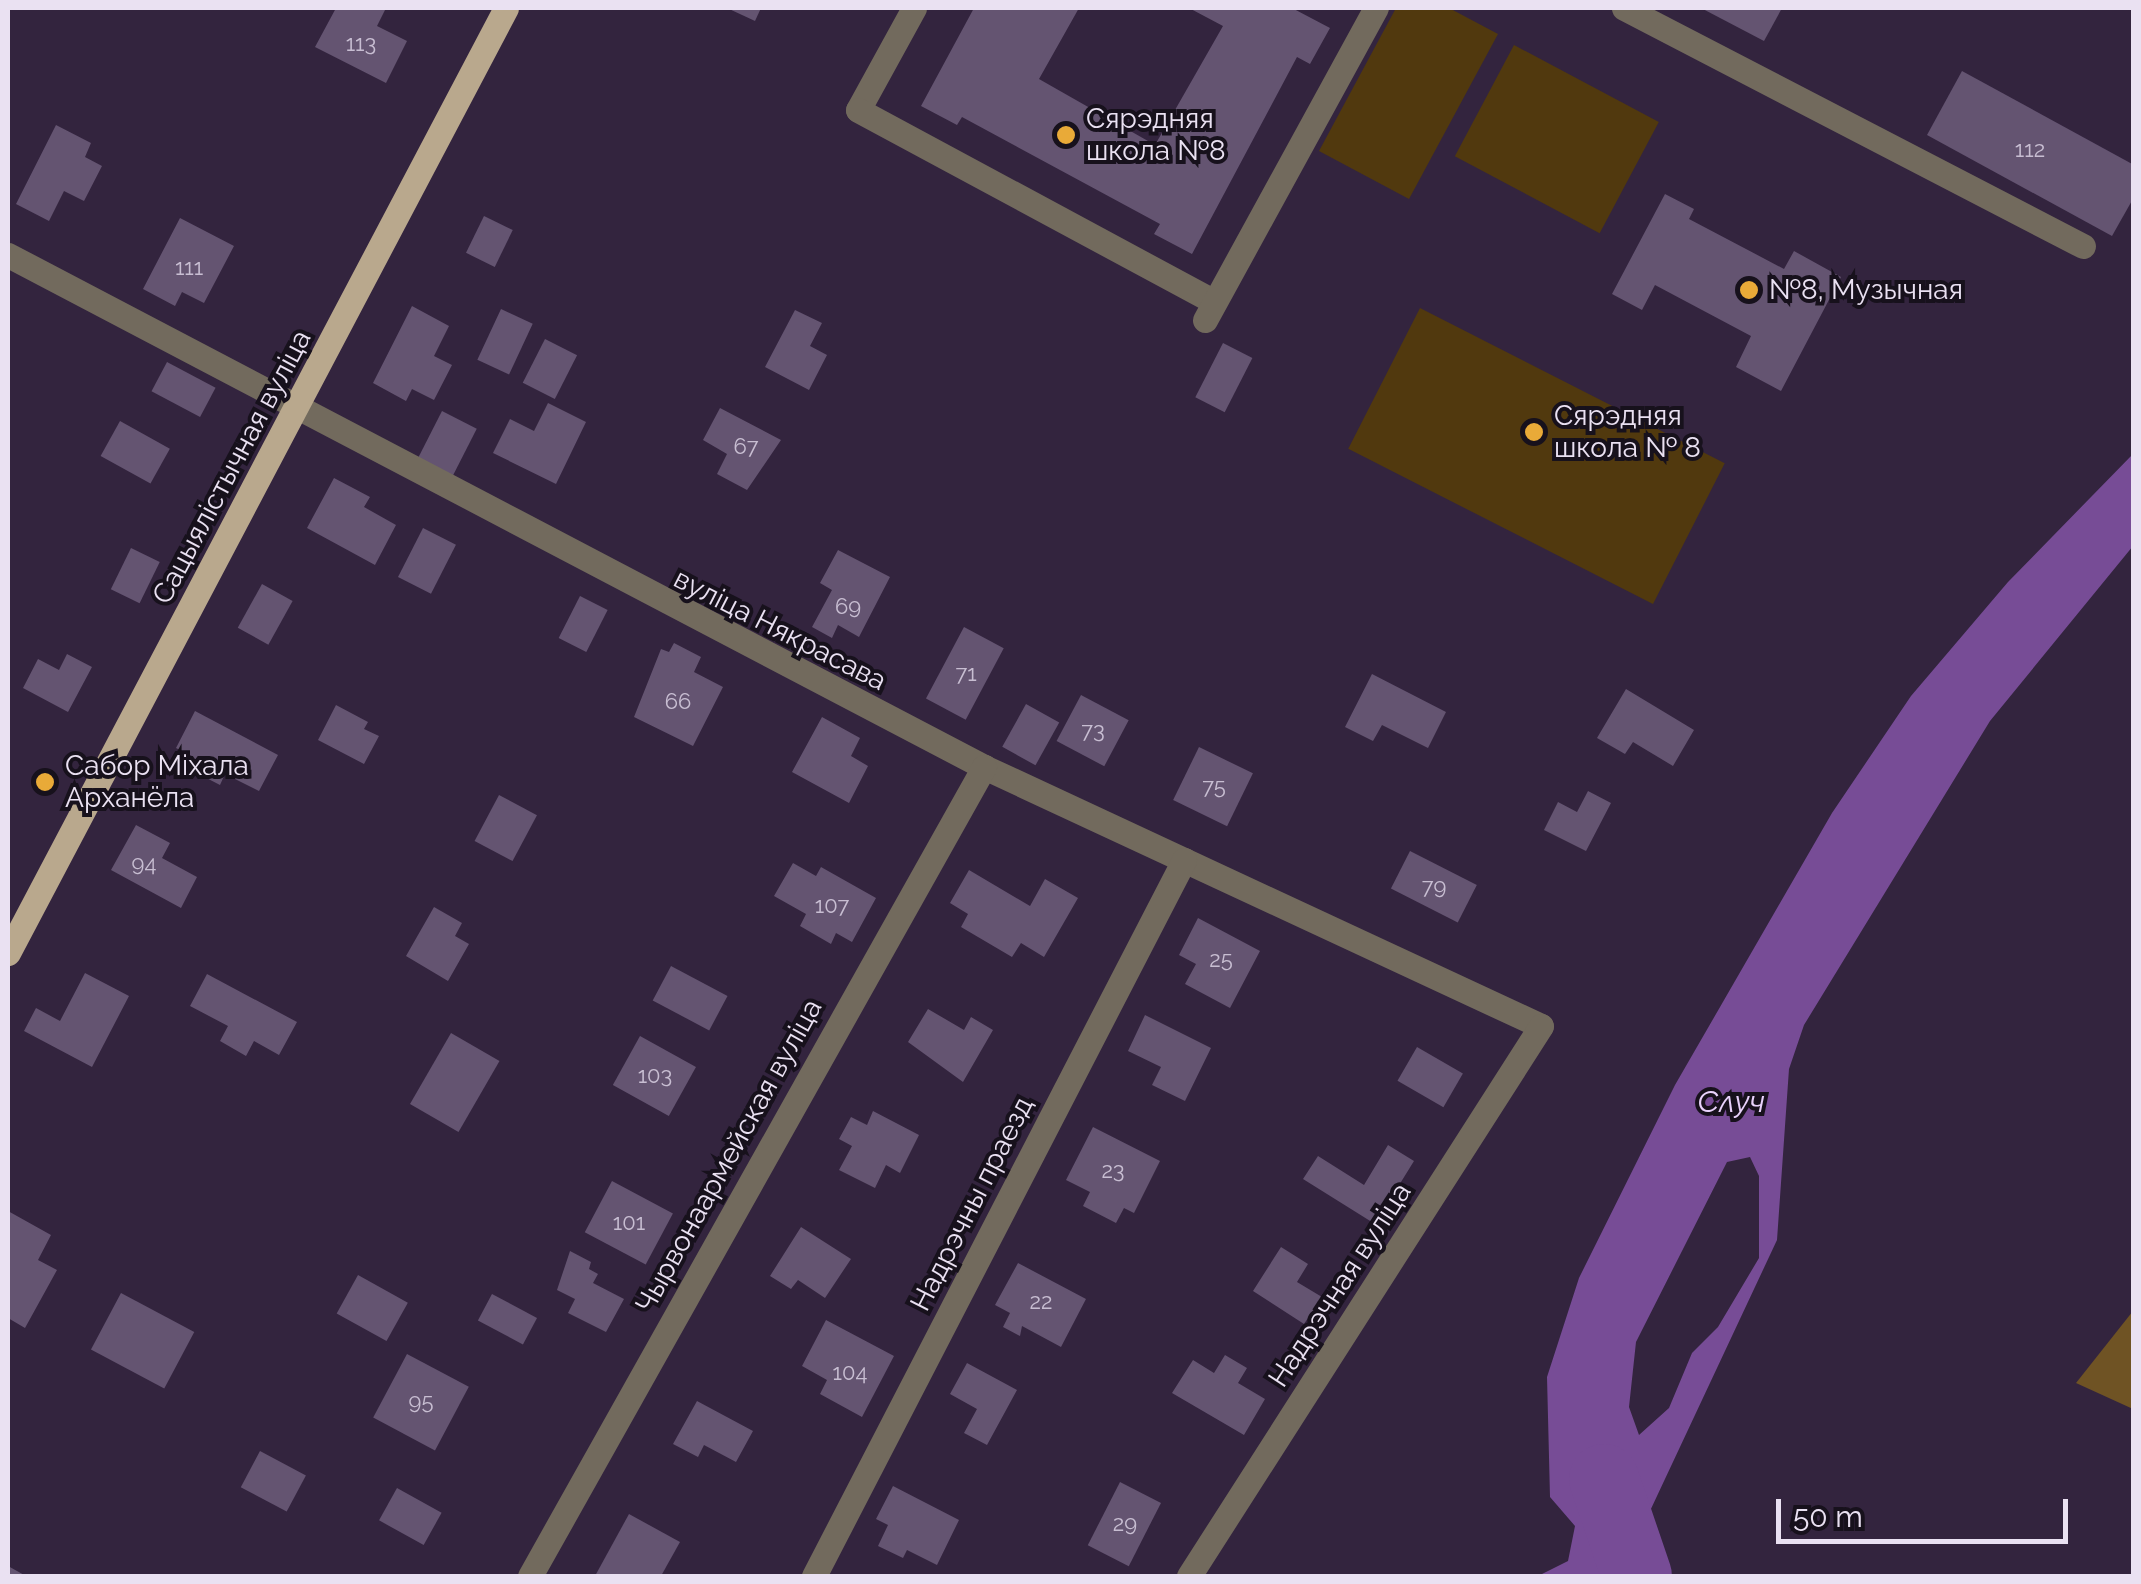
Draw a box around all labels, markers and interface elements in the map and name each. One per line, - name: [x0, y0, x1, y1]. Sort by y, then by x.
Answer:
- house number: 113: [346, 31, 376, 57]
- place label: Сярэдняя школа №8: [1086, 102, 1226, 168]
- marker: Сярэдняя школа №8: [1055, 124, 1077, 146]
- house number: 112: [2015, 137, 2045, 163]
- house number: 111: [175, 255, 203, 281]
- place label: №8, Музычная: [1769, 273, 1963, 307]
- marker: №8, Музычная: [1738, 279, 1760, 301]
- street label: Сацыялістычная вуліца: [146, 324, 318, 610]
- place label: Сярэдняя школа № 8: [1554, 399, 1701, 465]
- marker: Сярэдняя школа № 8: [1523, 421, 1545, 443]
- house number: 67: [733, 434, 759, 460]
- street label: вуліца Някрасава: [668, 562, 892, 698]
- house number: 69: [835, 594, 861, 620]
- house number: 71: [955, 661, 977, 687]
- house number: 66: [665, 689, 691, 715]
- house number: 73: [1081, 718, 1105, 744]
- place label: Сабор Міхала Арханёла: [65, 749, 249, 815]
- marker: Сабор Міхала Арханёла: [34, 771, 56, 793]
- house number: 75: [1202, 774, 1226, 800]
- house number: 94: [132, 851, 156, 877]
- house number: 79: [1422, 874, 1446, 900]
- house number: 107: [815, 893, 849, 919]
- house number: 25: [1209, 947, 1233, 973]
- street label: Чырвонаармейская вуліца: [629, 993, 829, 1319]
- house number: 103: [638, 1063, 672, 1089]
- water label: Случ: [1697, 1084, 1765, 1120]
- street label: Надрэчны праезд: [904, 1091, 1040, 1317]
- house number: 23: [1101, 1158, 1125, 1184]
- street label: Надрэчная вуліца: [1262, 1177, 1418, 1393]
- house number: 101: [613, 1210, 645, 1236]
- house number: 22: [1030, 1289, 1052, 1315]
- house number: 104: [833, 1360, 867, 1386]
- house number: 95: [409, 1389, 433, 1415]
- scale bar: [1781, 1479, 2074, 1541]
- text: 50 m: [1793, 1499, 1863, 1534]
- house number: 29: [1113, 1511, 1137, 1537]

